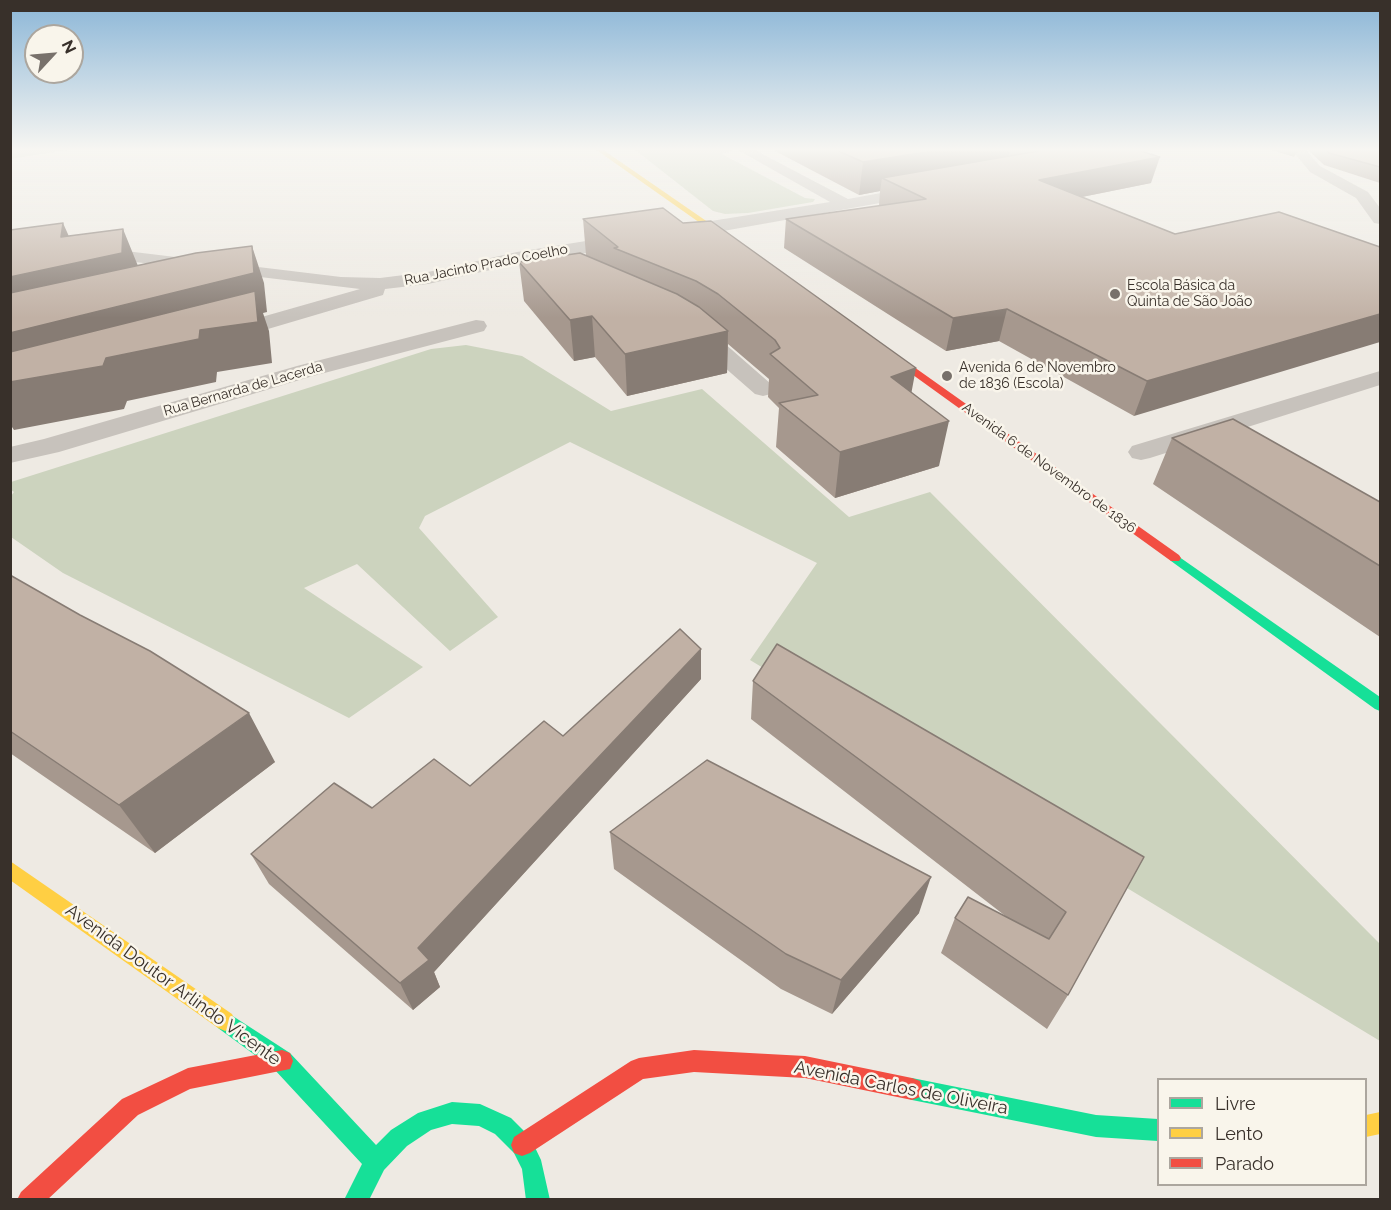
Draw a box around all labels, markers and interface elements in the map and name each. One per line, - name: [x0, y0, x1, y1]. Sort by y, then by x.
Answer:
- north arrow: [24, 24, 84, 84]
- text: N: [58, 37, 80, 56]
- street label: Rua Jacinto Prado Coelho: [403, 241, 569, 289]
- place label: Escola Básica da Quinta de São João: [1127, 278, 1252, 310]
- marker: Escola Básica da Quinta de São João: [1108, 287, 1122, 301]
- street label: Rua Bernarda de Lacerda: [162, 358, 324, 420]
- place label: Avenida 6 de Novembro de 1836 (Escola): [959, 360, 1116, 392]
- marker: Avenida 6 de Novembro de 1836 (Escola): [940, 369, 954, 383]
- street label: Avenida 6 de Novembro de 1836: [959, 399, 1139, 537]
- street label: Avenida Doutor Arlindo Vicente: [61, 900, 285, 1070]
- street label: Avenida Carlos de Oliveira: [792, 1057, 1010, 1119]
- legend: [1157, 1078, 1367, 1186]
- text: Livre: [1215, 1093, 1256, 1114]
- text: Lento: [1215, 1123, 1263, 1144]
- text: Parado: [1215, 1153, 1274, 1174]

